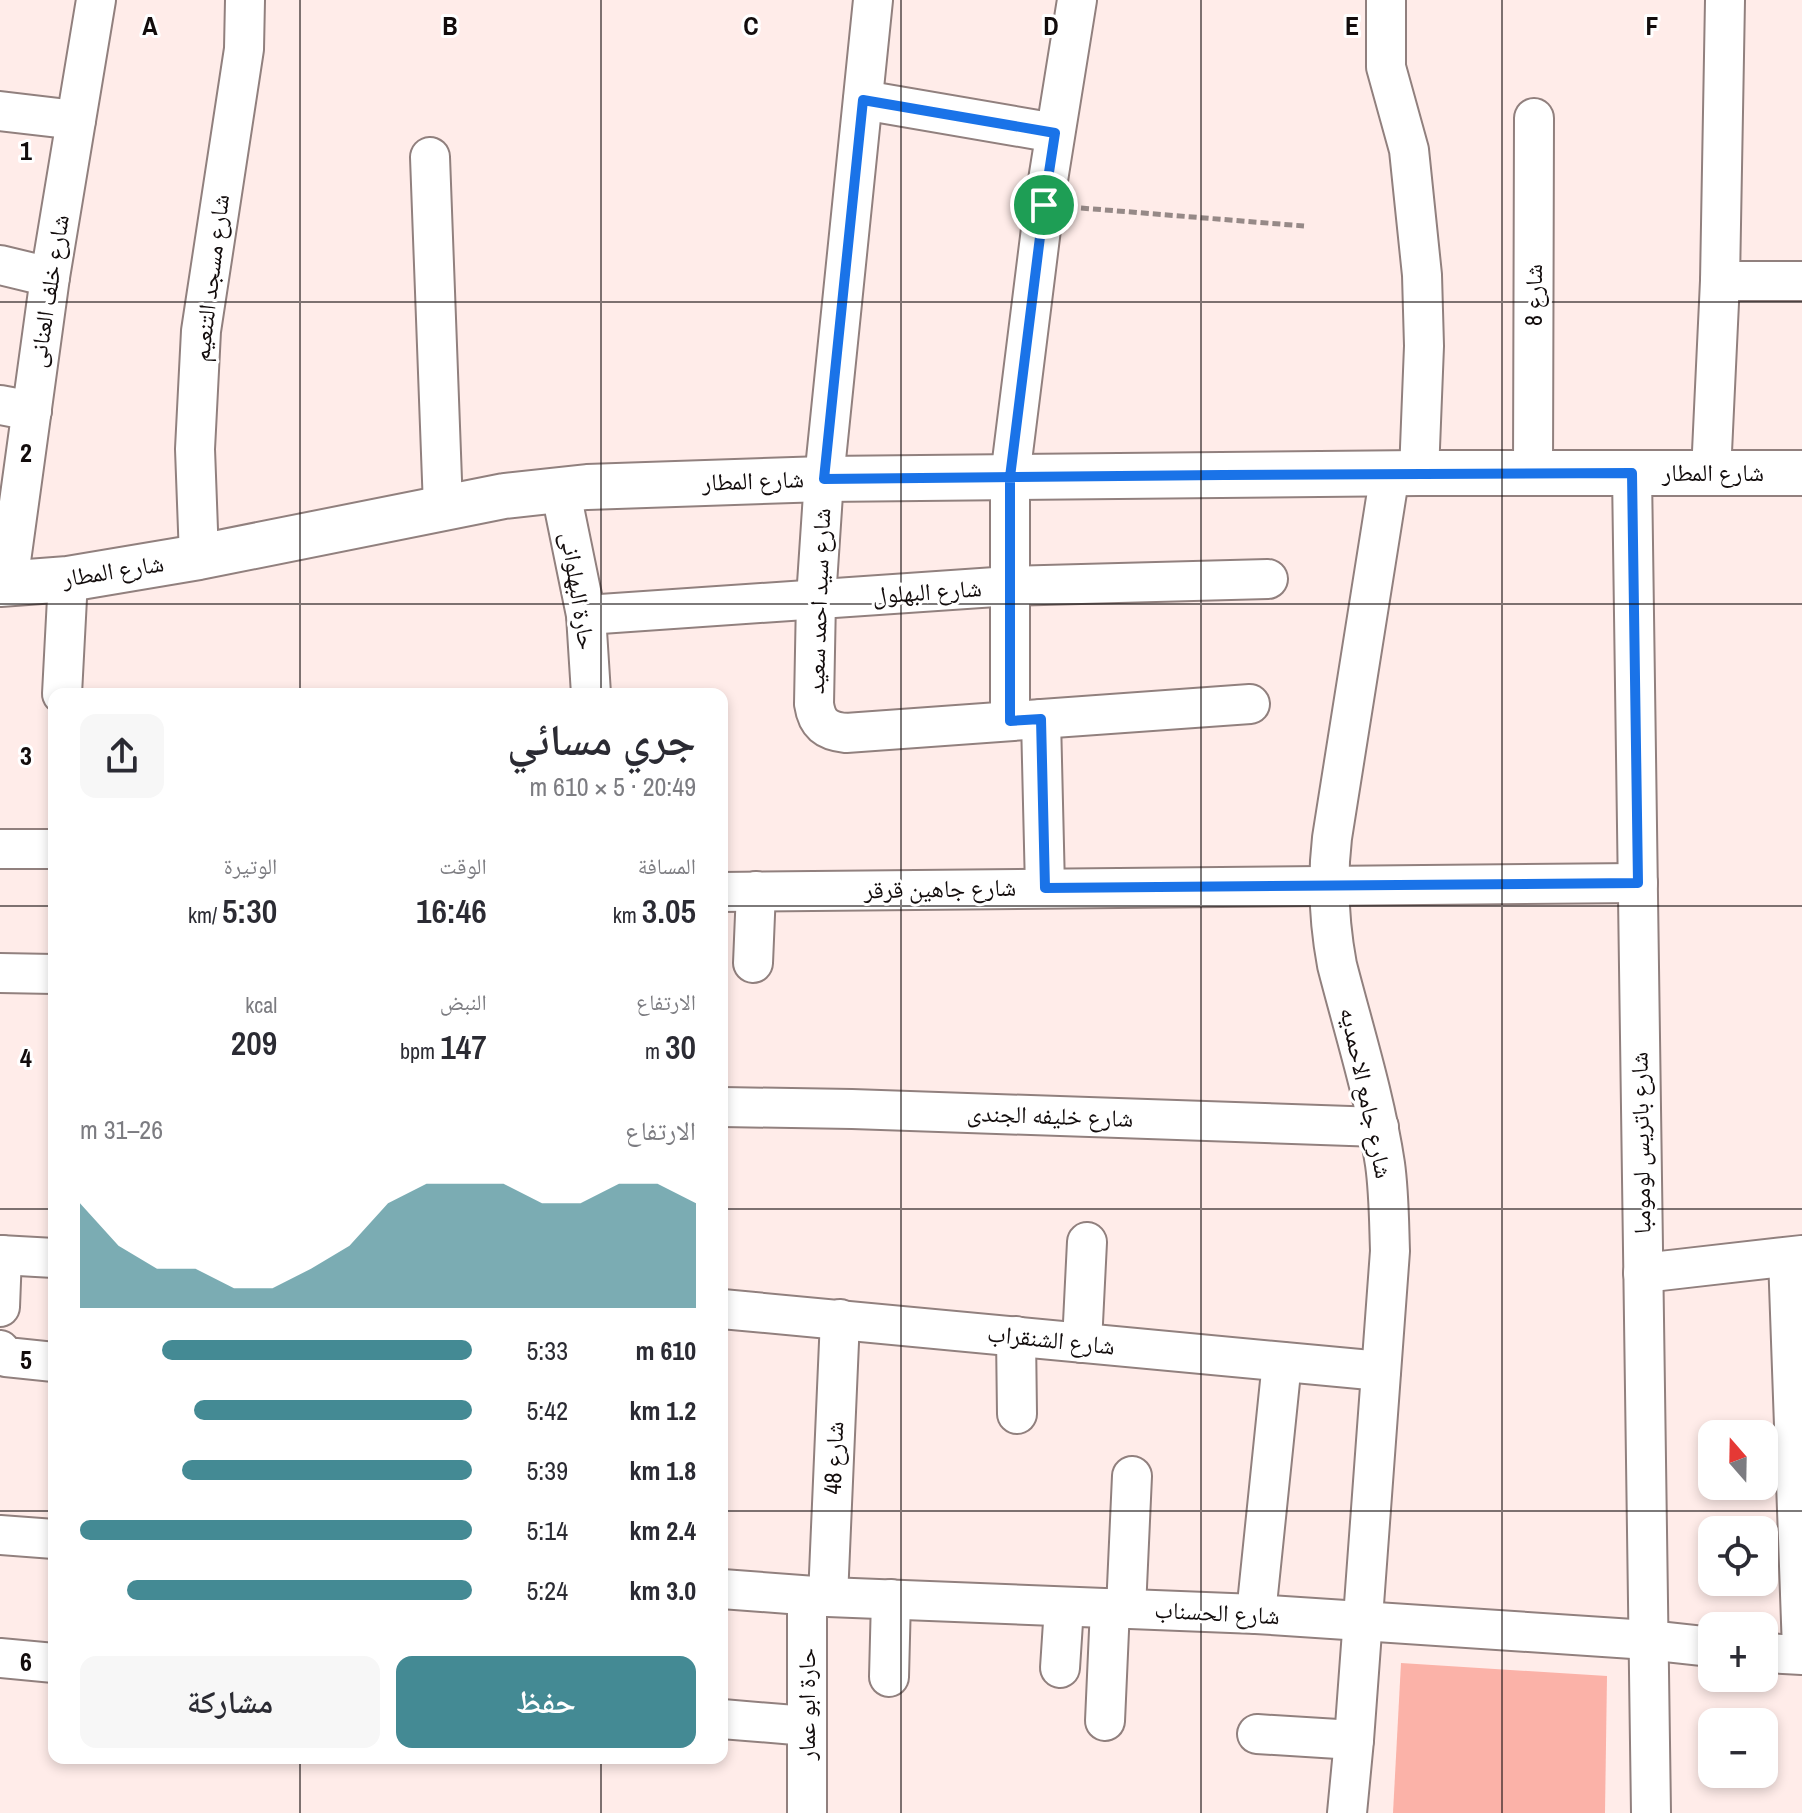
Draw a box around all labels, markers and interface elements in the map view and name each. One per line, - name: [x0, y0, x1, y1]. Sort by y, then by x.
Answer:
- text: A: [142, 8, 158, 43]
- text: B: [442, 8, 458, 43]
- text: C: [743, 8, 759, 43]
- text: D: [1043, 8, 1059, 43]
- text: E: [1345, 8, 1359, 43]
- text: F: [1645, 8, 1659, 43]
- text: 1: [20, 133, 32, 168]
- pin: [1010, 171, 1078, 239]
- icon: arrive: [1022, 183, 1066, 227]
- street label: شارع مسجد التنعيم: [184, 192, 237, 364]
- street label: شارع خلف العنانى: [20, 212, 76, 370]
- street label: شارع 8: [1517, 264, 1549, 326]
- text: 2: [20, 435, 32, 470]
- street label: شارع المطار: [1661, 456, 1764, 488]
- street label: شارع المطار: [700, 462, 805, 498]
- street label: شارع سيد احمد سعيد: [799, 508, 837, 694]
- street label: حارة البهلوانى: [554, 530, 604, 652]
- street label: شارع المطار: [59, 546, 166, 594]
- street label: شارع البهلول: [871, 571, 983, 611]
- text: جري مسائي: [507, 709, 696, 769]
- button: share: [80, 714, 164, 798]
- text: 3: [20, 738, 32, 773]
- text: 20:49 · 5 × 610 m: [529, 769, 696, 804]
- text: الوتيرة: [224, 851, 277, 881]
- text: الوقت: [439, 851, 487, 881]
- text: المسافة: [638, 851, 696, 881]
- street label: شارع جاهين قرقر: [863, 871, 1016, 905]
- text: 5:30: [222, 888, 277, 934]
- text: 16:46: [416, 888, 487, 934]
- text: 3.05: [642, 888, 696, 934]
- text: /km: [188, 900, 222, 930]
- text: km: [613, 900, 642, 930]
- text: النبض: [440, 987, 487, 1017]
- text: الارتفاع: [636, 987, 696, 1017]
- text: kcal: [245, 990, 277, 1020]
- street label: شارع جامع الاحمديه: [1333, 1004, 1401, 1181]
- text: 209: [231, 1020, 277, 1066]
- text: 147: [440, 1024, 487, 1070]
- text: 30: [665, 1024, 696, 1070]
- text: bpm: [400, 1036, 440, 1066]
- text: m: [645, 1036, 665, 1066]
- text: 4: [20, 1040, 32, 1075]
- street label: شارع باتريس لومومبا: [1622, 1052, 1658, 1234]
- street label: شارع خليفه الجندى: [966, 1096, 1134, 1134]
- text: 26–31 m: [80, 1112, 163, 1147]
- text: الارتفاع: [625, 1113, 696, 1148]
- street label: شارع الشنقراب: [986, 1316, 1116, 1362]
- text: 5:33: [527, 1333, 568, 1368]
- text: 610 m: [636, 1333, 696, 1368]
- text: 5: [20, 1342, 32, 1377]
- text: 5:42: [527, 1393, 568, 1428]
- text: 1.2 km: [630, 1393, 696, 1428]
- north arrow: [1698, 1420, 1778, 1500]
- map controls: [1698, 1420, 1778, 1788]
- street label: شارع 48: [816, 1421, 850, 1495]
- text: 5:39: [527, 1453, 568, 1488]
- text: 1.8 km: [630, 1453, 696, 1488]
- text: 5:14: [527, 1513, 568, 1548]
- text: 2.4 km: [630, 1513, 696, 1548]
- button: locate: [1698, 1516, 1778, 1596]
- text: 5:24: [527, 1573, 568, 1608]
- text: 3.0 km: [630, 1573, 696, 1608]
- street label: شارع الحسناب: [1154, 1593, 1281, 1631]
- button: +: [1698, 1612, 1778, 1692]
- text: 6: [20, 1644, 32, 1679]
- street label: حارة ابو عمار: [790, 1648, 822, 1761]
- button: مشاركة: [80, 1656, 380, 1748]
- button: حفظ: [396, 1656, 696, 1748]
- button: −: [1698, 1708, 1778, 1788]

